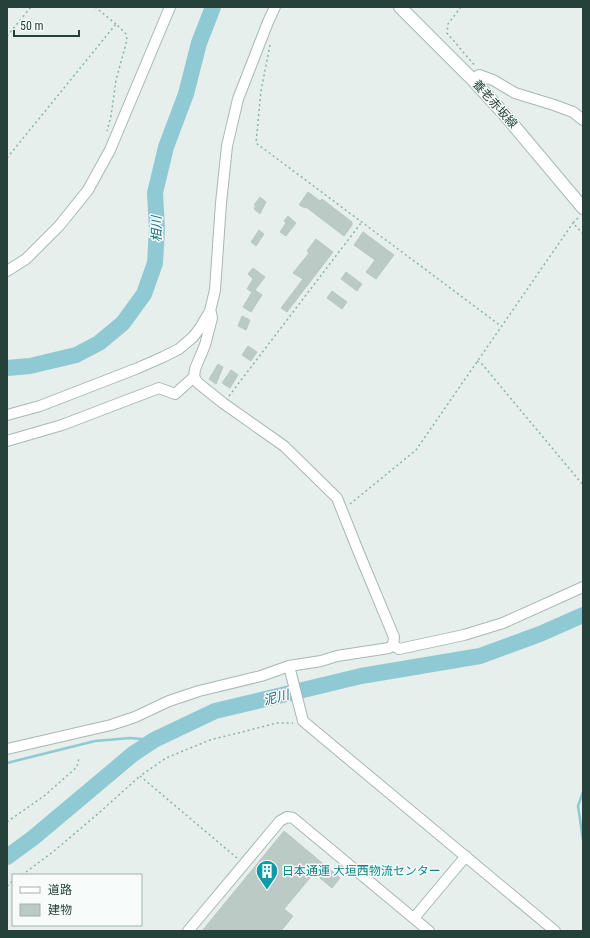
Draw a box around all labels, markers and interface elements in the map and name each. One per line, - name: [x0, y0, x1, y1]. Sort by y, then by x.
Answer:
- scale bar: [14, 12, 79, 38]
- text: 50 m: [20, 19, 44, 33]
- street label: 養老赤坂線: [470, 77, 520, 131]
- water label: 相川: [149, 214, 164, 242]
- water label: 泥川: [262, 687, 292, 708]
- building icon: 日本通運 大垣西物流センター: [254, 858, 280, 891]
- place label: 日本通運 大垣西物流センター: [282, 864, 441, 878]
- legend: [12, 874, 142, 926]
- text: 道路: [48, 883, 72, 897]
- text: 建物: [48, 903, 72, 917]

